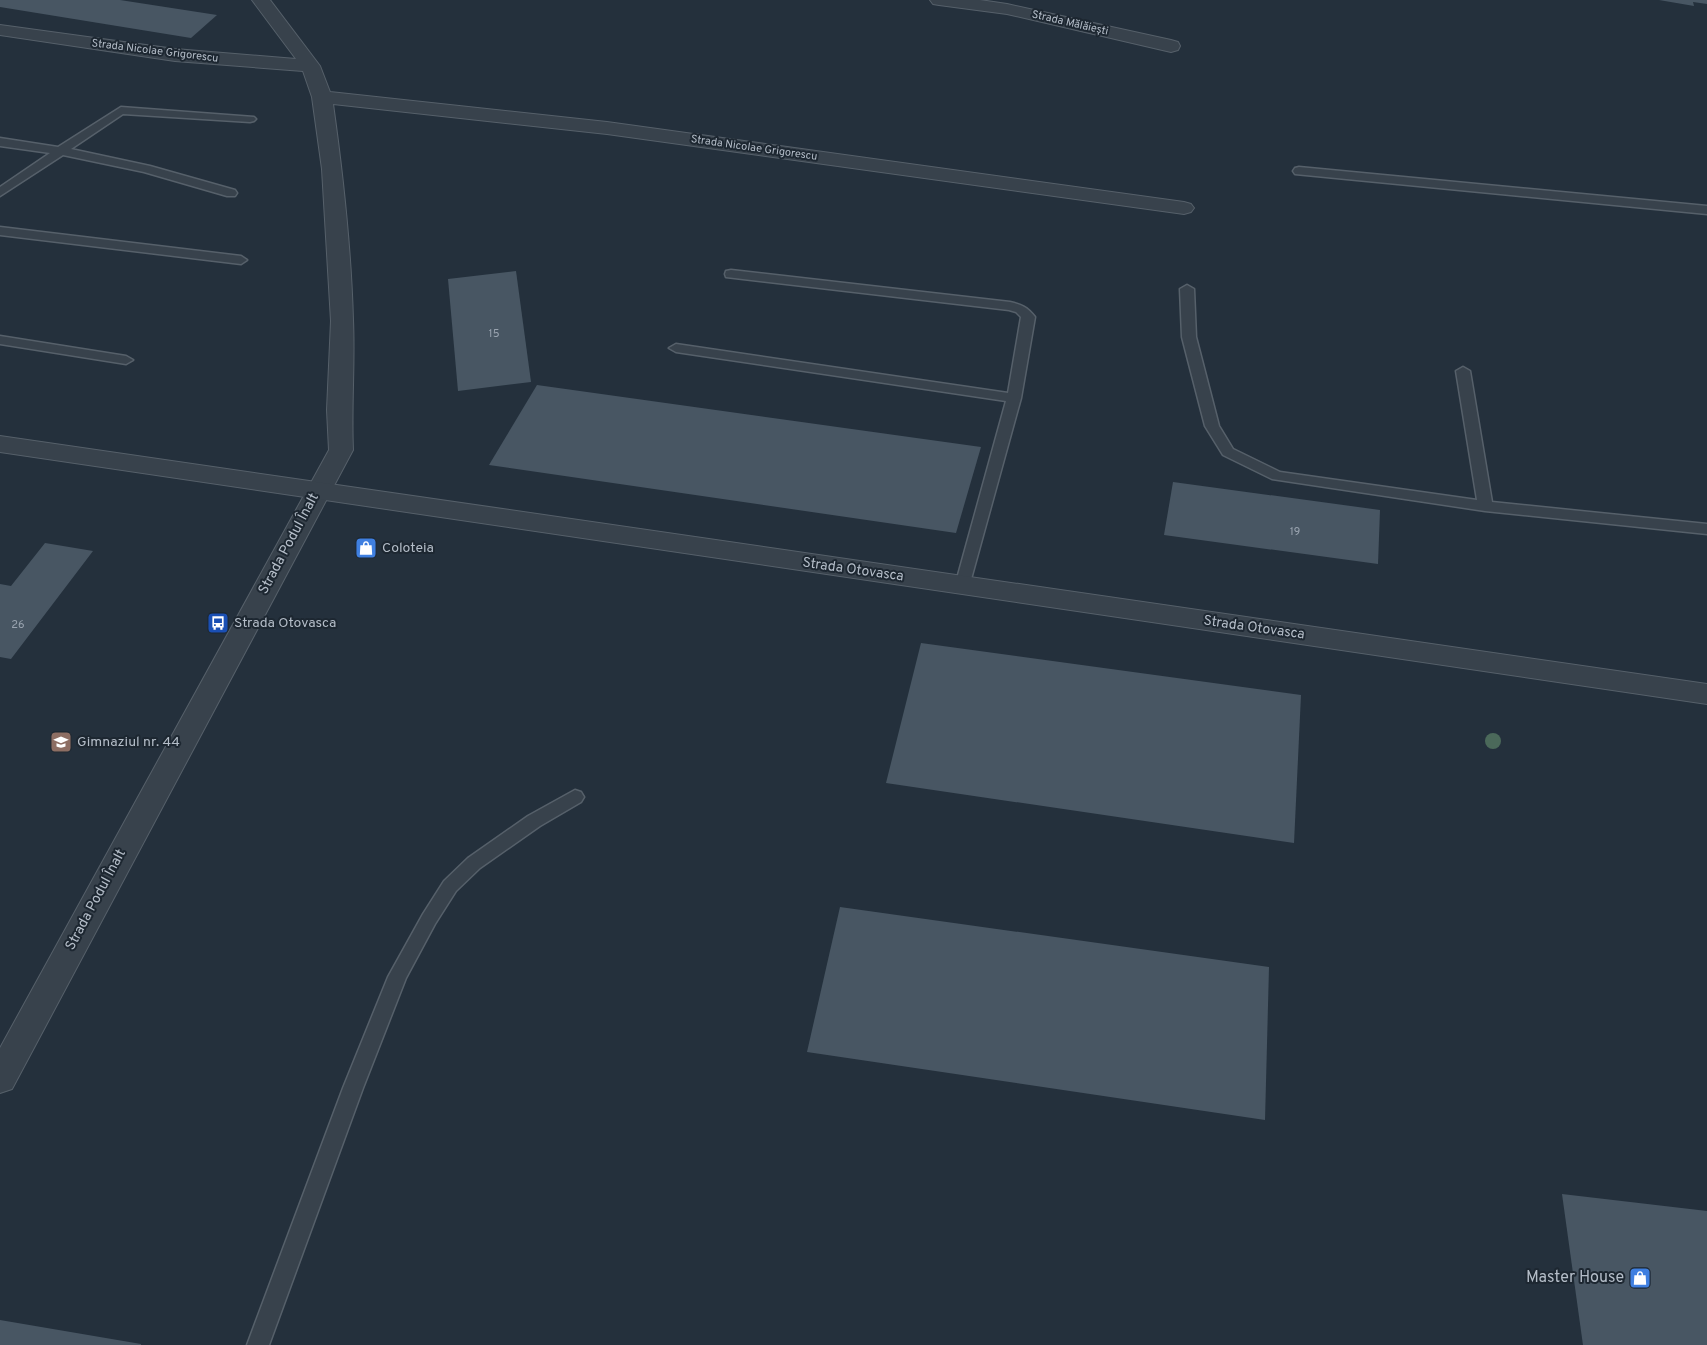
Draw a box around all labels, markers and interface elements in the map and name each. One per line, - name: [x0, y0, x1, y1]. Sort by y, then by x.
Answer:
- street label: Strada Mălăiești: [1030, 7, 1110, 39]
- street label: Strada Nicolae Grigorescu: [91, 36, 219, 66]
- street label: Strada Nicolae Grigorescu: [690, 132, 818, 164]
- house number: 15: [489, 327, 500, 341]
- street label: Strada Podul Înalt: [254, 490, 323, 597]
- house number: 19: [1290, 525, 1300, 539]
- shop icon: Coloteia: [354, 536, 378, 560]
- place label: Coloteia: [382, 540, 434, 557]
- street label: Strada Otovasca: [801, 554, 905, 586]
- bus stop icon: Strada Otovasca: [206, 611, 230, 635]
- street label: Strada Otovasca: [1202, 612, 1306, 644]
- place label: Strada Otovasca: [234, 615, 336, 632]
- house number: 26: [11, 618, 25, 632]
- school or university icon: Gimnaziul nr. 44: [49, 730, 73, 754]
- place label: Gimnaziul nr. 44: [77, 734, 180, 751]
- street label: Strada Podul Înalt: [61, 846, 130, 953]
- shop icon: Master House: [1628, 1266, 1652, 1290]
- place label: Master House: [1526, 1268, 1624, 1288]

